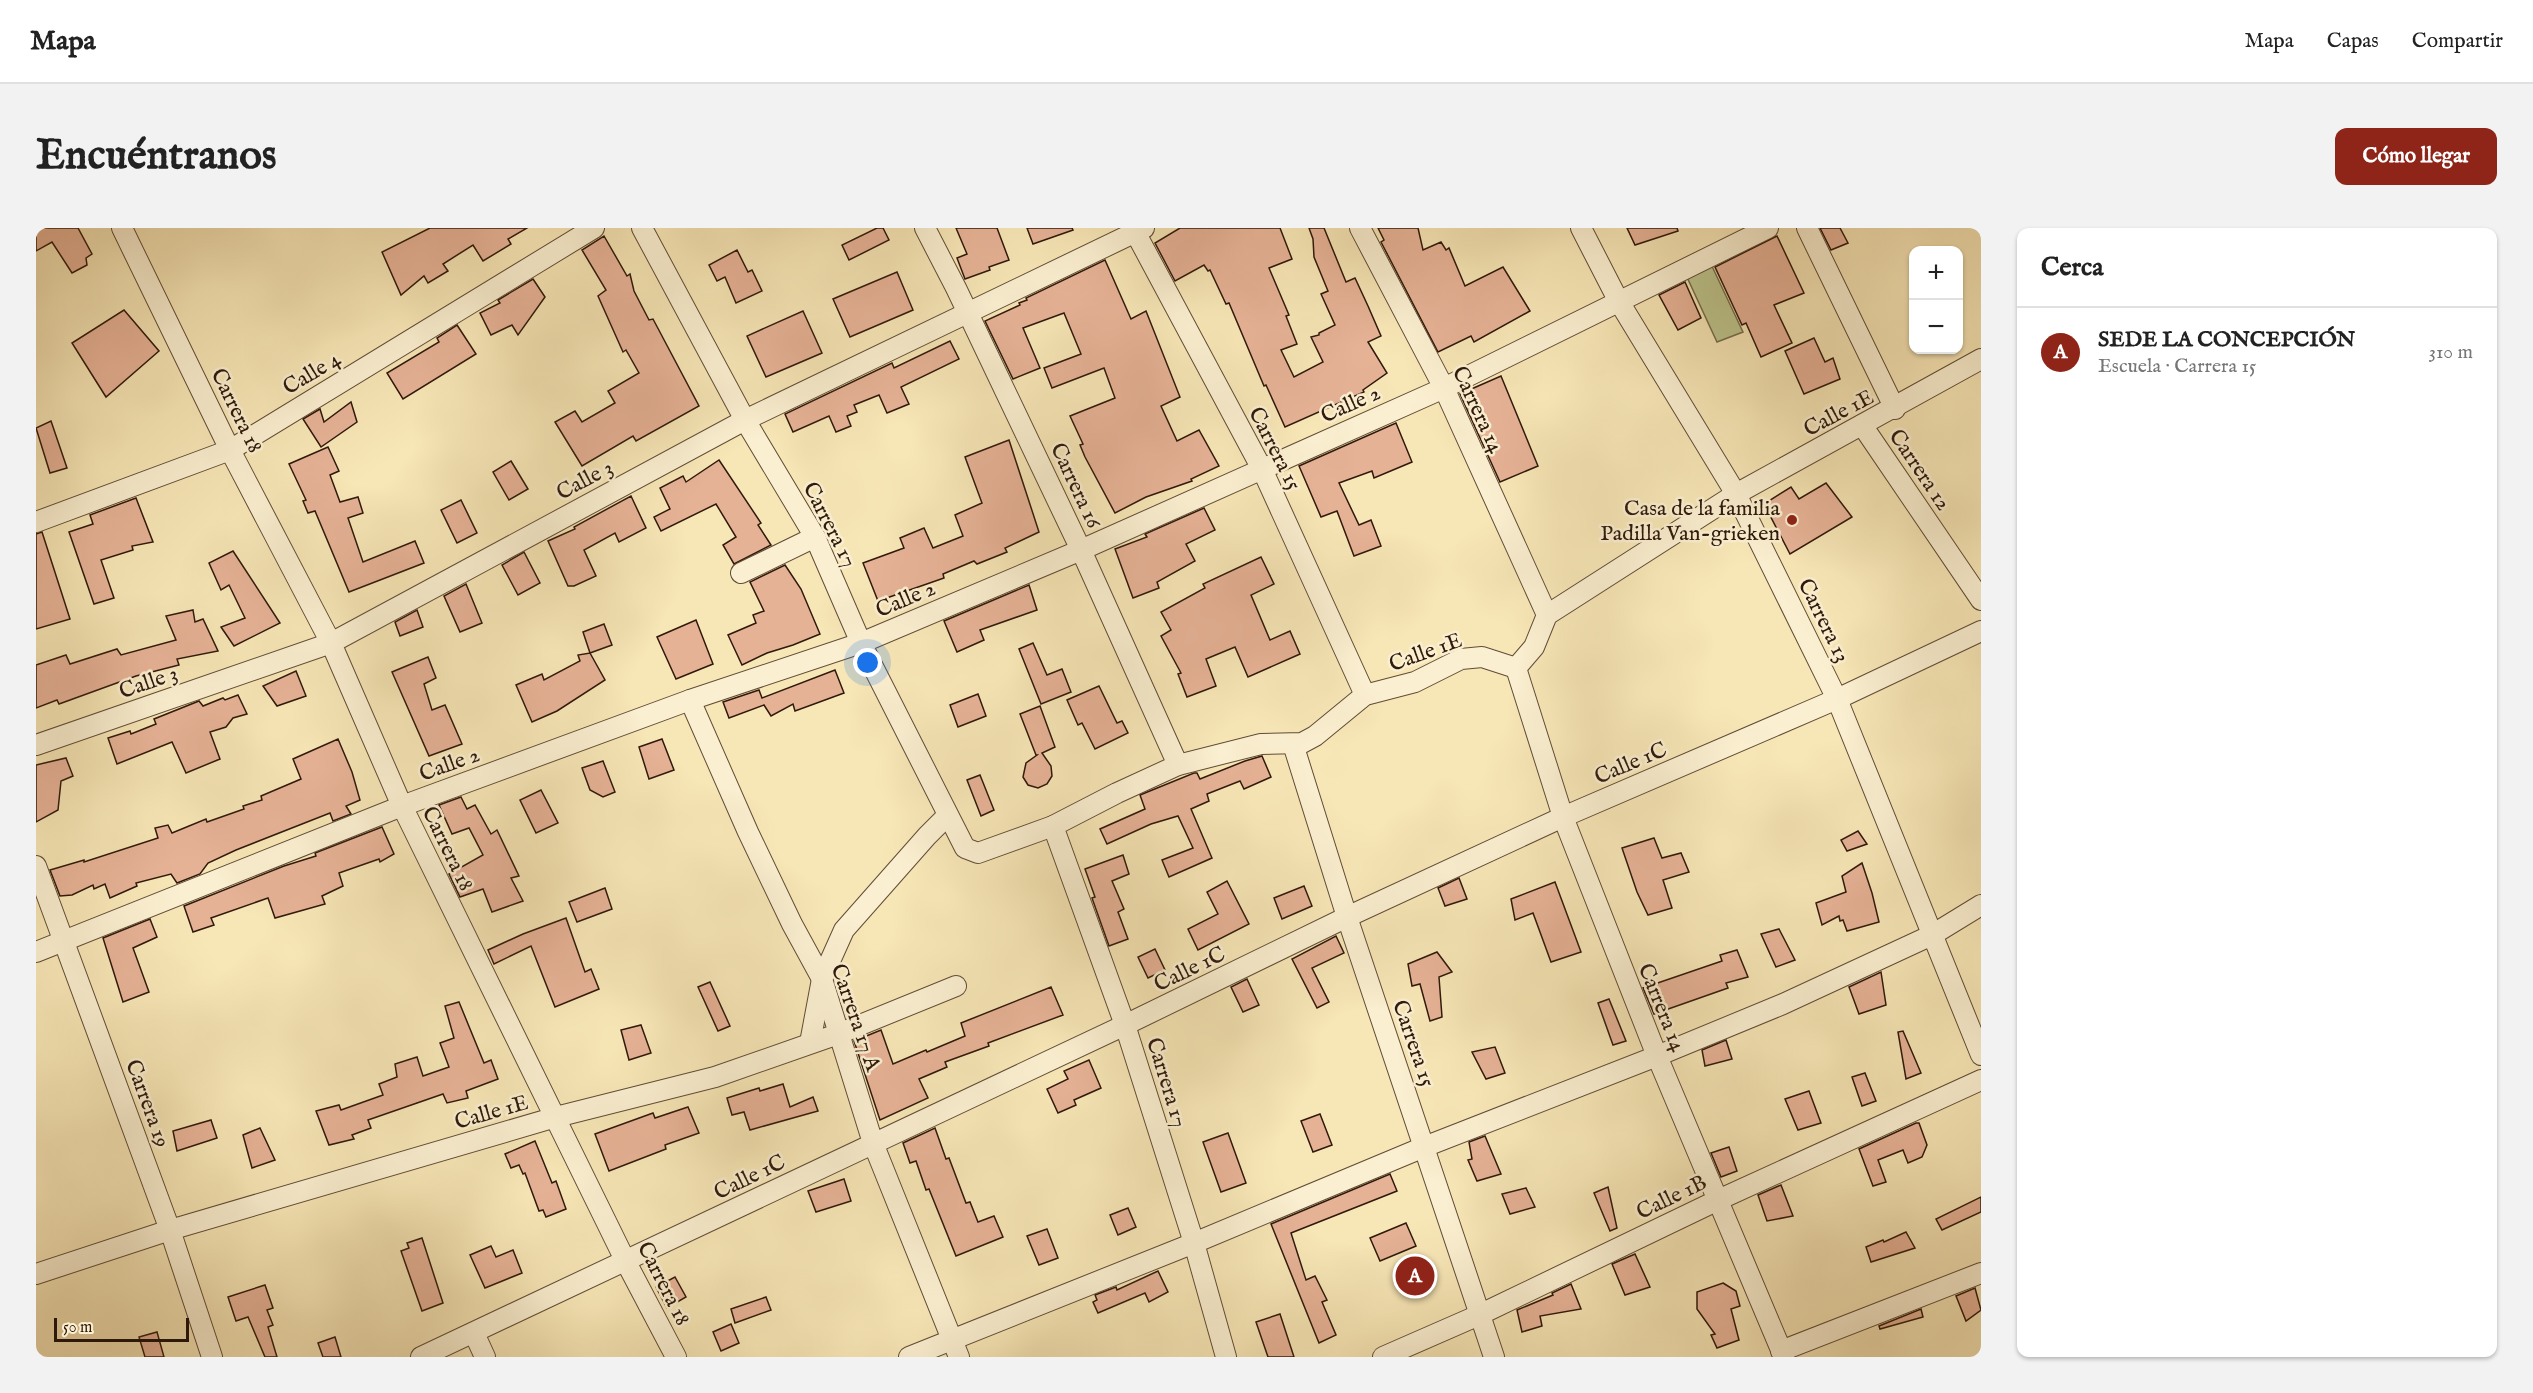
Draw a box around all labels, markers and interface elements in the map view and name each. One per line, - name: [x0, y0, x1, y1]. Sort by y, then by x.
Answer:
- text: Mapa: [30, 24, 96, 59]
- text: Mapa: [2245, 28, 2294, 55]
- text: Capas: [2327, 28, 2379, 55]
- text: Compartir: [2412, 28, 2503, 55]
- button: Cómo llegar: [2335, 128, 2497, 185]
- text: Encuéntranos: [36, 130, 277, 183]
- map controls: [1909, 246, 1963, 354]
- button: +: [1909, 246, 1963, 300]
- text: Cerca: [2041, 251, 2103, 284]
- button: −: [1909, 300, 1963, 354]
- text: SEDE LA CONCEPCIÓN: [2098, 326, 2355, 354]
- text: A: [2054, 340, 2067, 365]
- text: 310 m: [2429, 340, 2473, 365]
- street label: Calle 4: [278, 345, 346, 402]
- text: Escuela · Carrera 15: [2098, 354, 2256, 379]
- street label: Carrera 14: [1445, 362, 1510, 458]
- street label: Carrera 18: [204, 364, 269, 458]
- street label: Calle 2: [1317, 379, 1385, 430]
- street label: Calle 1E: [1799, 384, 1879, 444]
- street label: Carrera 15: [1241, 402, 1307, 495]
- street label: Carrera 12: [1882, 424, 1957, 516]
- street label: Carrera 16: [1043, 439, 1107, 534]
- street label: Calle 3: [552, 454, 618, 507]
- street label: Carrera 17: [796, 477, 863, 572]
- place label: Casa de la familia Padilla Van-grieken: [1600, 495, 1780, 548]
- marker: Casa de la familia Padilla Van-grieken: [1785, 513, 1799, 527]
- street label: Carrera 13: [1791, 574, 1856, 668]
- street label: Calle 2: [872, 575, 940, 625]
- street label: Calle 1E: [1385, 627, 1466, 679]
- your location: [853, 648, 882, 677]
- street label: Calle 3: [116, 660, 182, 706]
- street label: Calle 1C: [1590, 736, 1671, 792]
- street label: Calle 2: [416, 741, 484, 789]
- street label: Carrera 18: [415, 802, 480, 896]
- street label: Calle 1C: [1150, 941, 1230, 999]
- street label: Carrera 14: [1631, 959, 1692, 1056]
- street label: Carrera 17 A: [824, 960, 887, 1076]
- street label: Carrera 15: [1385, 997, 1441, 1091]
- street label: Carrera 17: [1139, 1034, 1193, 1131]
- street label: Carrera 19: [118, 1056, 176, 1152]
- street label: Calle 1E: [451, 1089, 532, 1137]
- street label: Calle 1C: [710, 1149, 790, 1207]
- street label: Calle 1B: [1632, 1169, 1712, 1227]
- street label: Carrera 18: [630, 1237, 696, 1331]
- pin: A: [1396, 1254, 1434, 1298]
- scale bar: [54, 1315, 189, 1342]
- text: 50 m: [63, 1318, 92, 1338]

